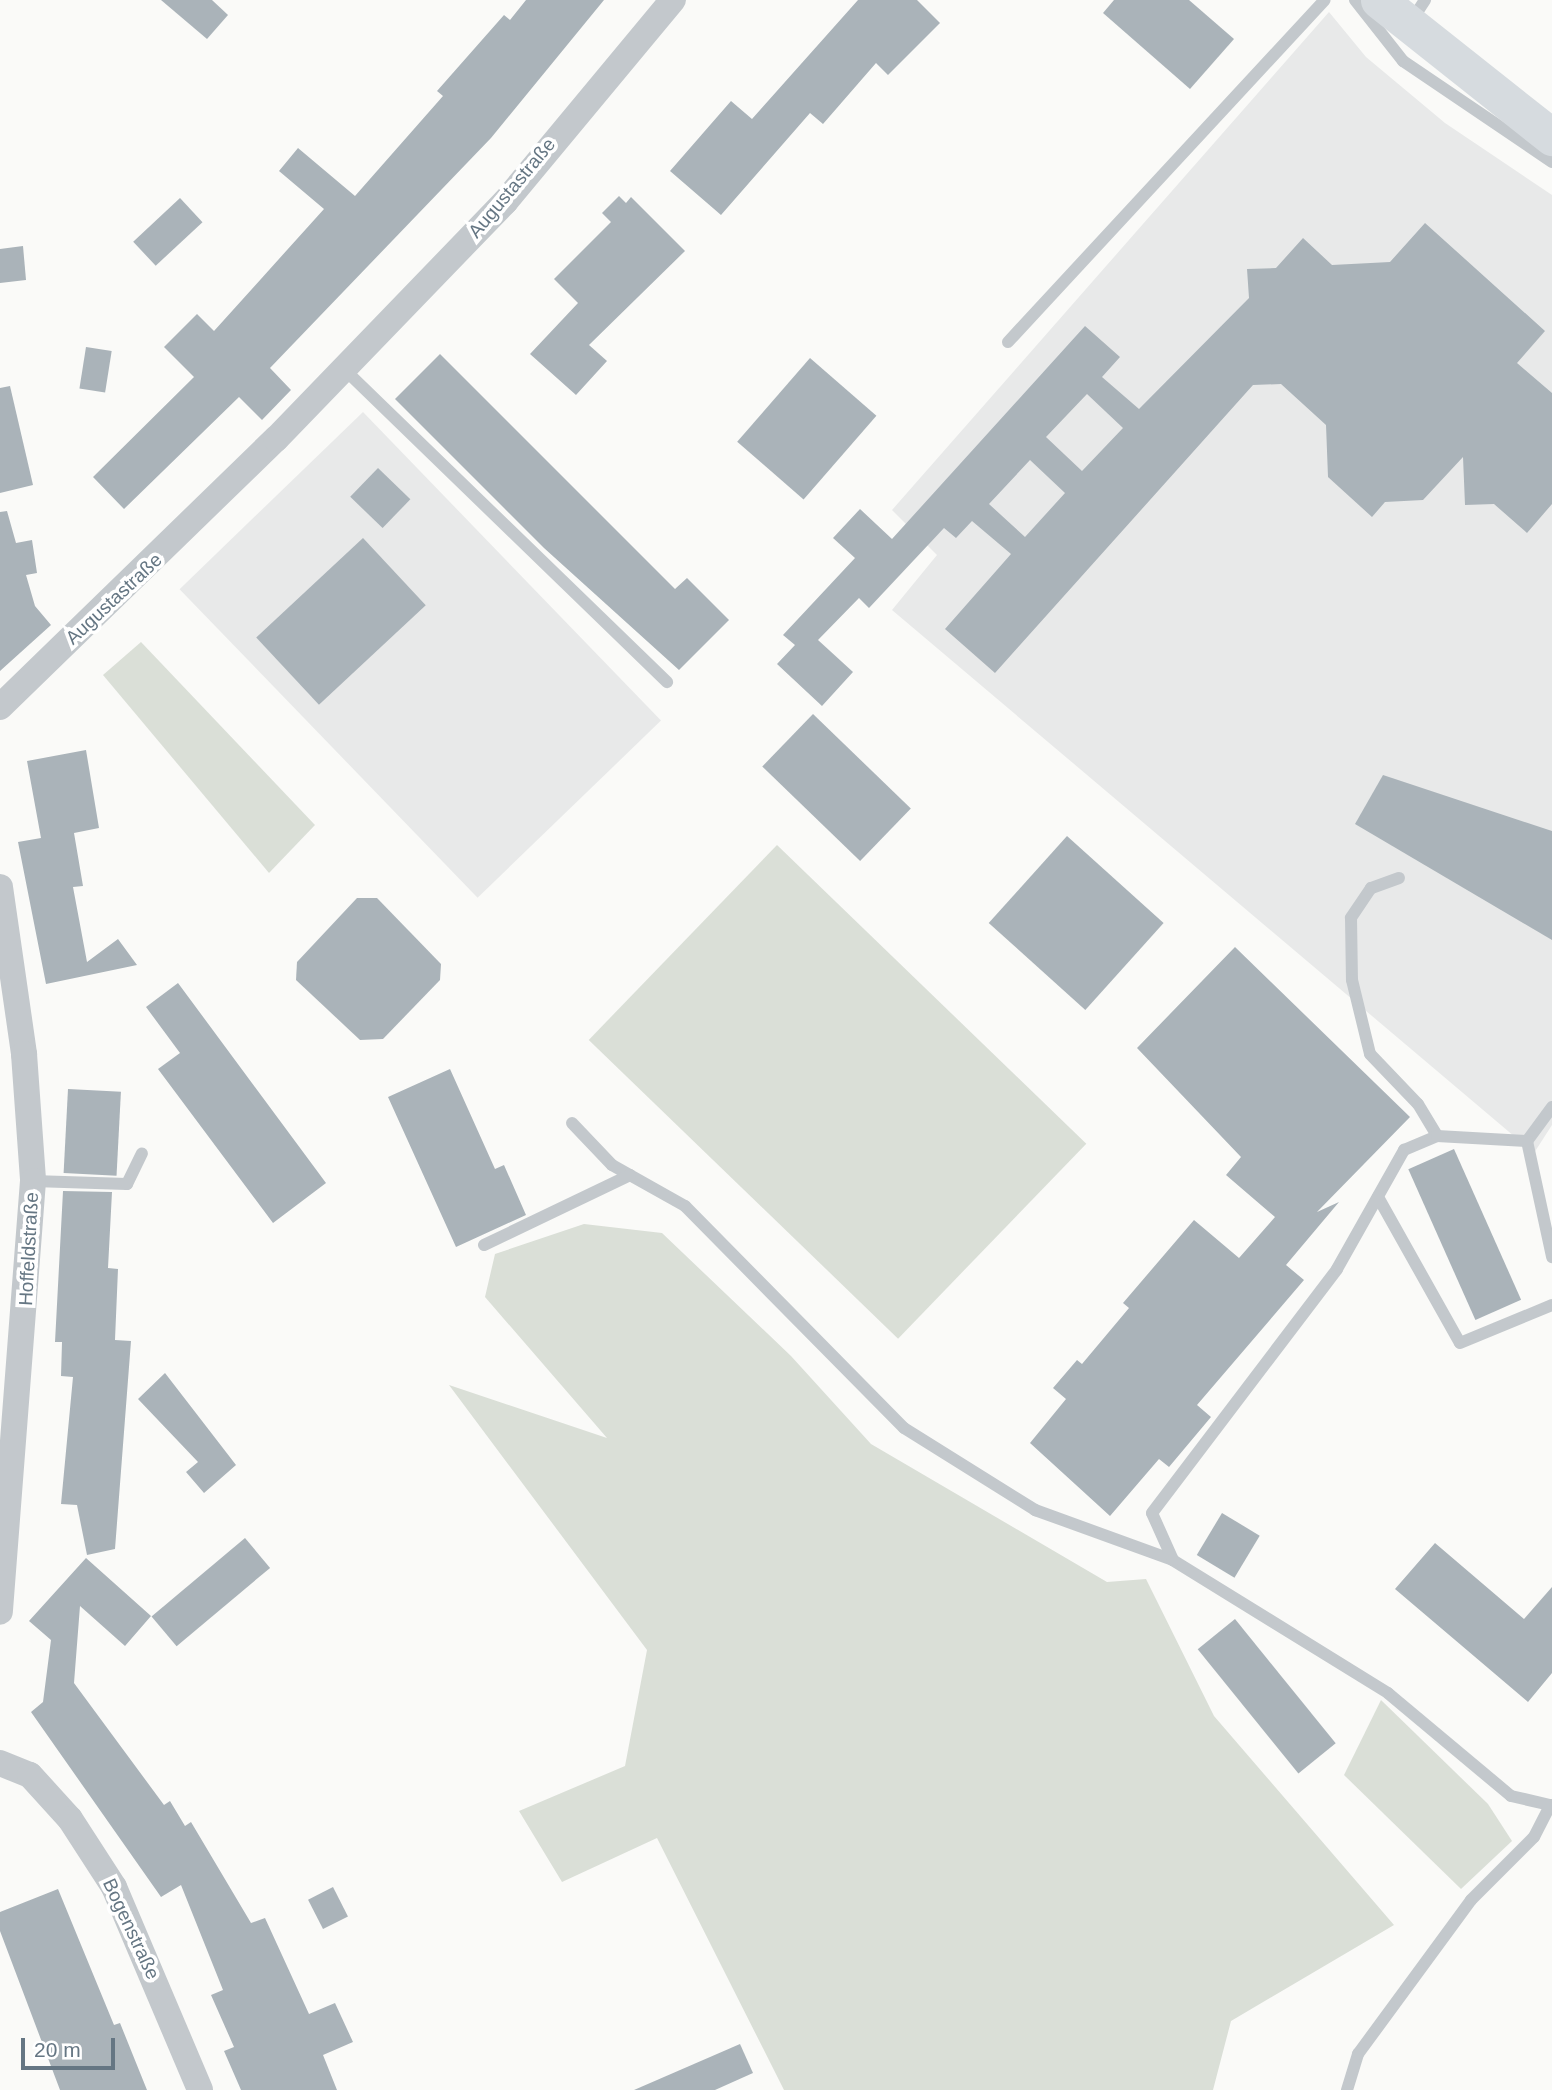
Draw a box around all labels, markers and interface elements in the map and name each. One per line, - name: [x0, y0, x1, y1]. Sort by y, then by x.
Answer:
- street label: Augustastraße: [464, 133, 560, 243]
- street label: Augustastraße: [61, 549, 167, 649]
- street label: Hoffeldstraße: [15, 1192, 43, 1306]
- street label: Bogenstraße: [98, 1875, 164, 1983]
- scale bar: [24, 2024, 119, 2068]
- text: 20 m: [34, 2038, 81, 2061]

